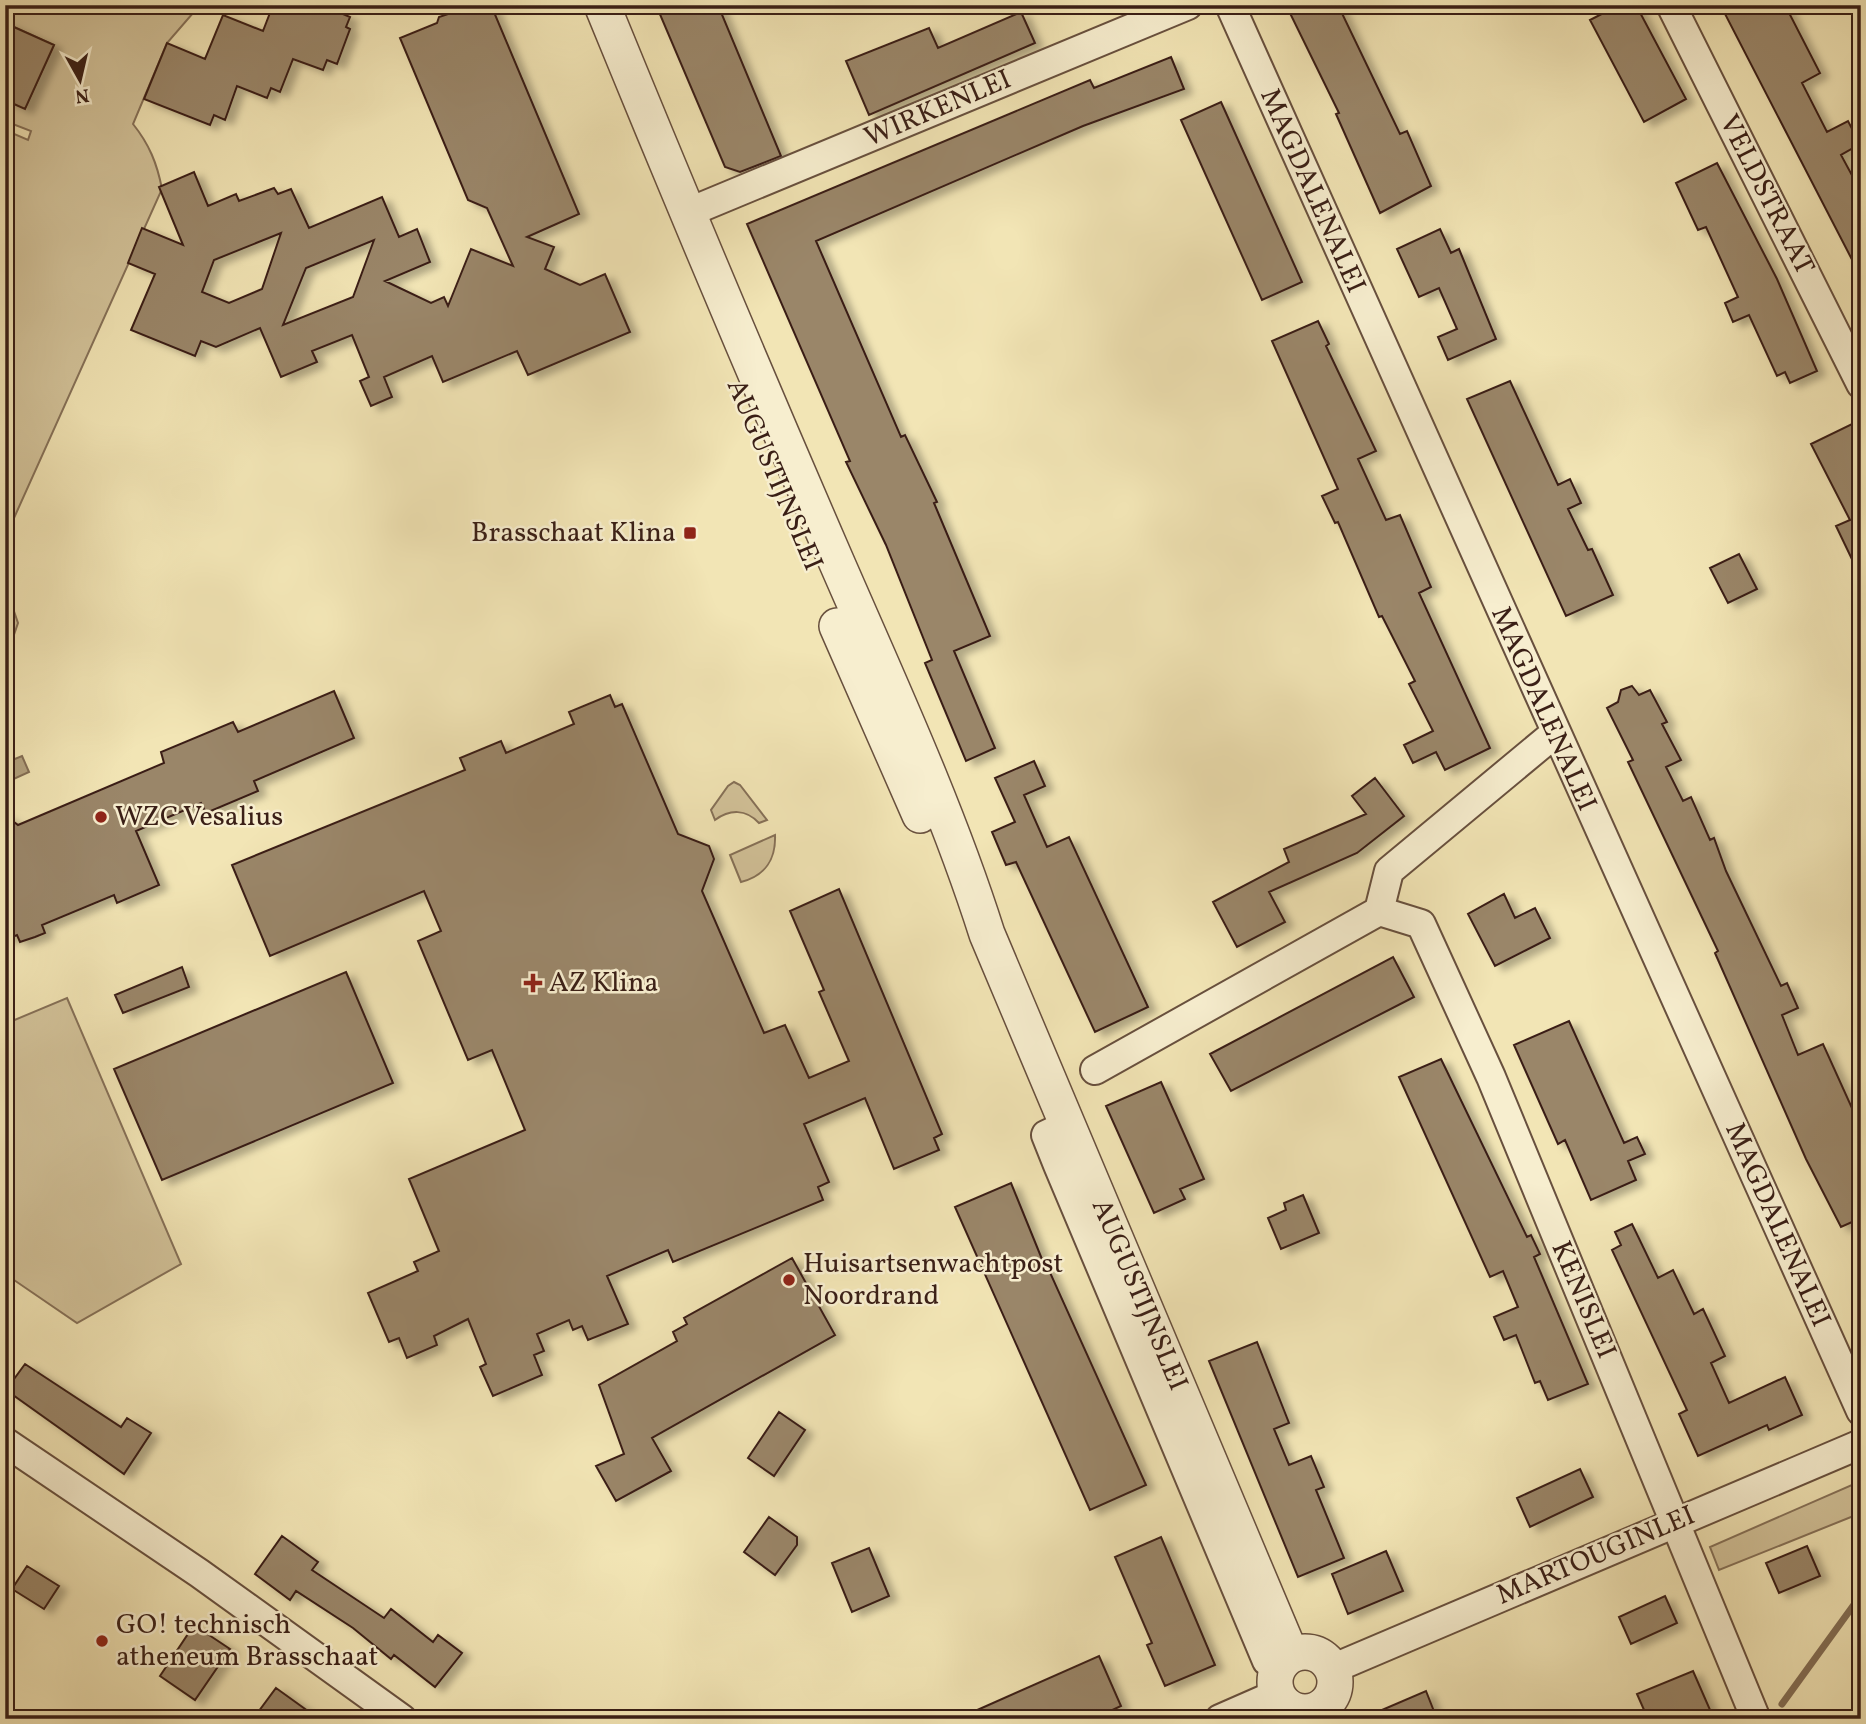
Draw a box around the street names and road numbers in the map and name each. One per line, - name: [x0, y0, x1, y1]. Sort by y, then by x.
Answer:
- street label: WIRKENLEI: [859, 61, 1017, 157]
- street label: MAGDALENALEI: [1249, 83, 1375, 299]
- street label: VELDSTRAAT: [1709, 108, 1823, 282]
- street label: AUGUSTIJNSLEI: [716, 373, 832, 577]
- street label: MAGDALENALEI: [1480, 601, 1606, 817]
- street label: MAGDALENALEI: [1714, 1117, 1840, 1333]
- street label: AUGUSTIJNSLEI: [1081, 1193, 1197, 1397]
- street label: KENISLEI: [1541, 1235, 1625, 1365]
- street label: MARTOUGINLEI: [1491, 1497, 1701, 1615]

